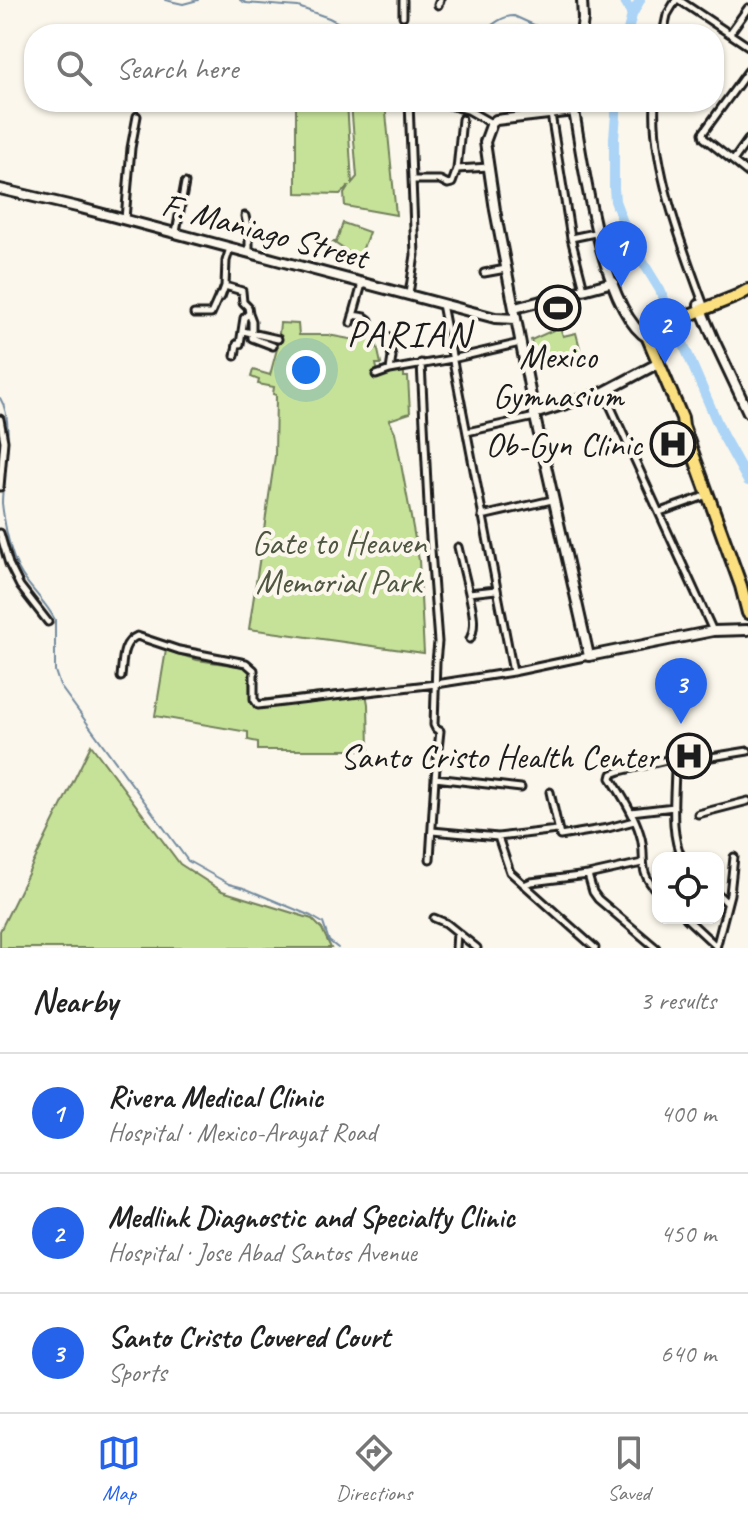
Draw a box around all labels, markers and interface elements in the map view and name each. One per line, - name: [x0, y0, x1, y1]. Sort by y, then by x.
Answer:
- search box: [24, 24, 724, 112]
- icon: search: [52, 46, 96, 90]
- text: Search here: [116, 49, 238, 87]
- street label: F. Maniago Street: [157, 182, 376, 280]
- pin: 1: [595, 221, 647, 287]
- sports icon: Mexico Gymnasium: [534, 284, 582, 332]
- pin: 2: [639, 298, 691, 364]
- district label: PARIAN: [347, 310, 475, 357]
- place label: Mexico Gymnasium: [493, 335, 625, 417]
- your location: [286, 350, 326, 390]
- hospital icon: Ob-Gyn Clinic: [649, 420, 697, 468]
- place label: Ob-Gyn Clinic: [485, 423, 644, 466]
- park label: Gate to Heaven Memorial Park: [252, 521, 428, 603]
- pin: 3: [655, 658, 707, 724]
- hospital icon: Santo Cristo Health Center: [665, 732, 713, 780]
- place label: Santo Cristo Health Center: [340, 735, 661, 778]
- map controls: [652, 852, 724, 924]
- button: locate: [652, 852, 724, 924]
- text: Nearby: [32, 979, 118, 1022]
- text: 3 results: [640, 984, 716, 1017]
- text: Rivera Medical Clinic: [108, 1078, 323, 1116]
- text: 1: [52, 1097, 64, 1130]
- text: 400 m: [660, 1097, 716, 1130]
- text: Hospital · Mexico-Arayat Road: [108, 1116, 376, 1149]
- text: Medlink Diagnostic and Specialty Clinic: [108, 1198, 515, 1236]
- text: 2: [52, 1217, 64, 1250]
- text: 450 m: [660, 1217, 716, 1250]
- text: Hospital · Jose Abad Santos Avenue: [108, 1236, 417, 1269]
- text: Santo Cristo Covered Court: [108, 1318, 390, 1356]
- text: 3: [52, 1337, 64, 1370]
- text: 640 m: [660, 1337, 716, 1370]
- text: Sports: [108, 1356, 166, 1389]
- tab: Map: [97, 1431, 141, 1507]
- tab: Directions: [336, 1431, 412, 1507]
- tab: Saved: [607, 1431, 651, 1507]

